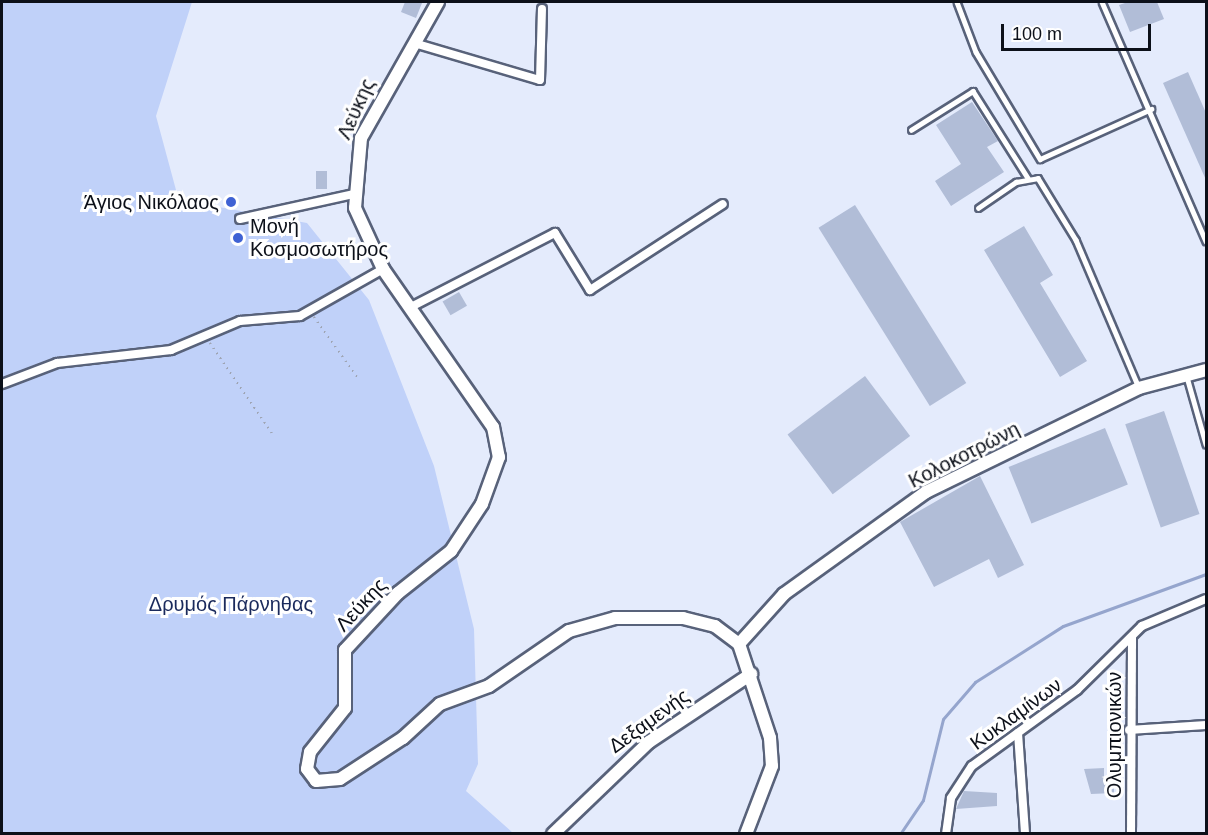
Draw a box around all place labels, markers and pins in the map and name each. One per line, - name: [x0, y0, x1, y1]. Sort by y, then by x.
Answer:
- place label: Άγιος Νικόλαος: [84, 190, 219, 214]
- marker: Άγιος Νικόλαος: [224, 195, 238, 209]
- place label: Μονή Κοσμοσωτήρος: [250, 214, 388, 261]
- marker: Μονή Κοσμοσωτήρος: [231, 231, 245, 245]

